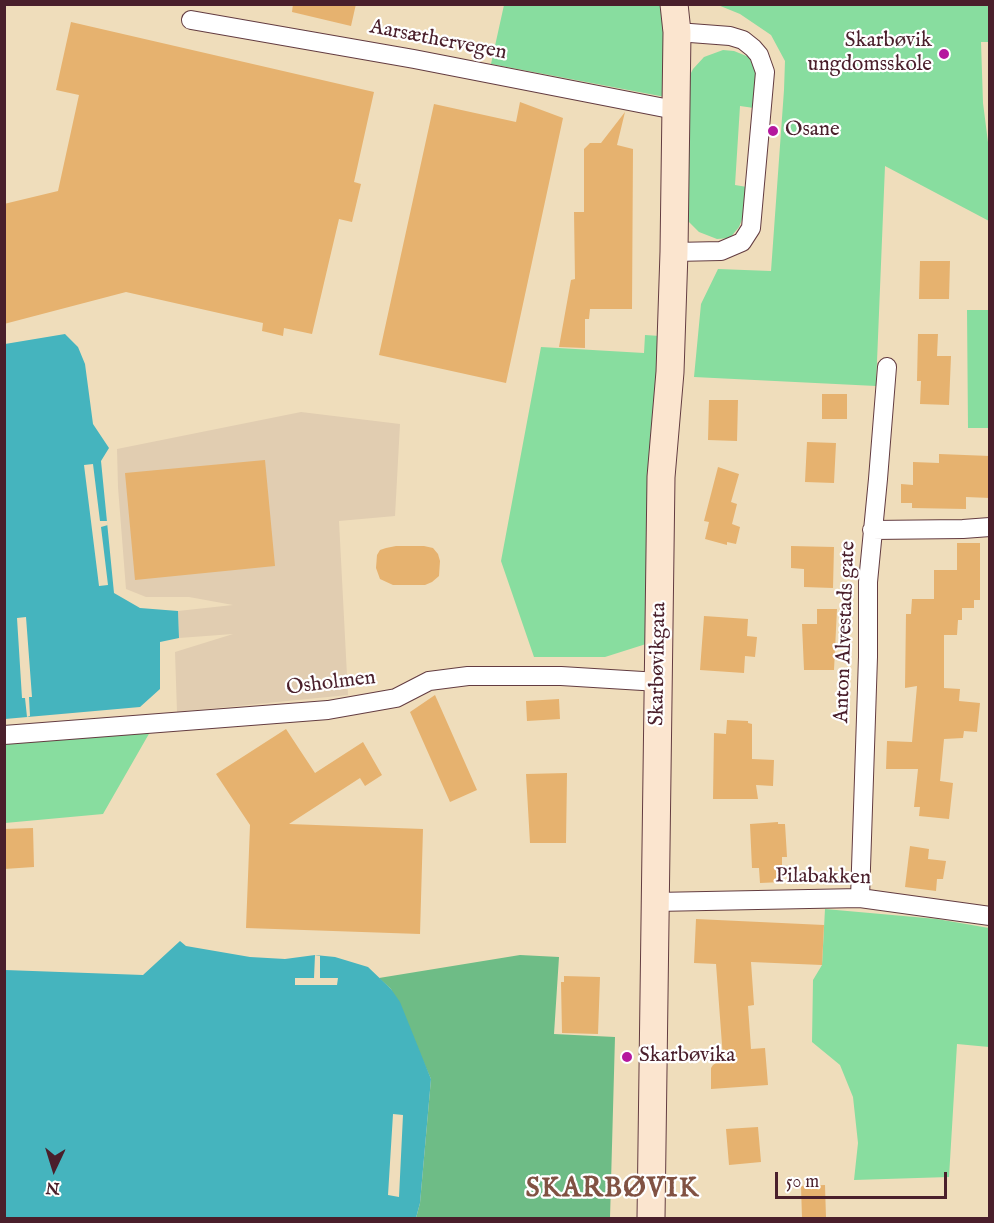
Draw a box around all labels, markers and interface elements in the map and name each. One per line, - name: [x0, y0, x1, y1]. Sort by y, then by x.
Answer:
- street label: Aarsæthervegen: [367, 15, 509, 67]
- place label: Skarbøvik ungdomsskole: [808, 29, 932, 79]
- marker: Skarbøvik ungdomsskole: [937, 47, 951, 61]
- place label: Osane: [785, 118, 840, 144]
- marker: Osane: [766, 124, 780, 138]
- street label: Anton Alvestads gate: [830, 541, 862, 723]
- street label: Skarbøvikgata: [645, 602, 673, 726]
- street label: Osholmen: [285, 666, 377, 702]
- street label: Pilabakken: [775, 865, 871, 891]
- place label: Skarbøvika: [639, 1044, 735, 1070]
- marker: Skarbøvika: [620, 1050, 634, 1064]
- north arrow: [24, 1139, 84, 1199]
- scale bar: [778, 1160, 950, 1198]
- text: 50 m: [786, 1171, 819, 1194]
- district label: SKARBØVIK: [526, 1174, 700, 1206]
- text: N: [45, 1176, 60, 1197]

